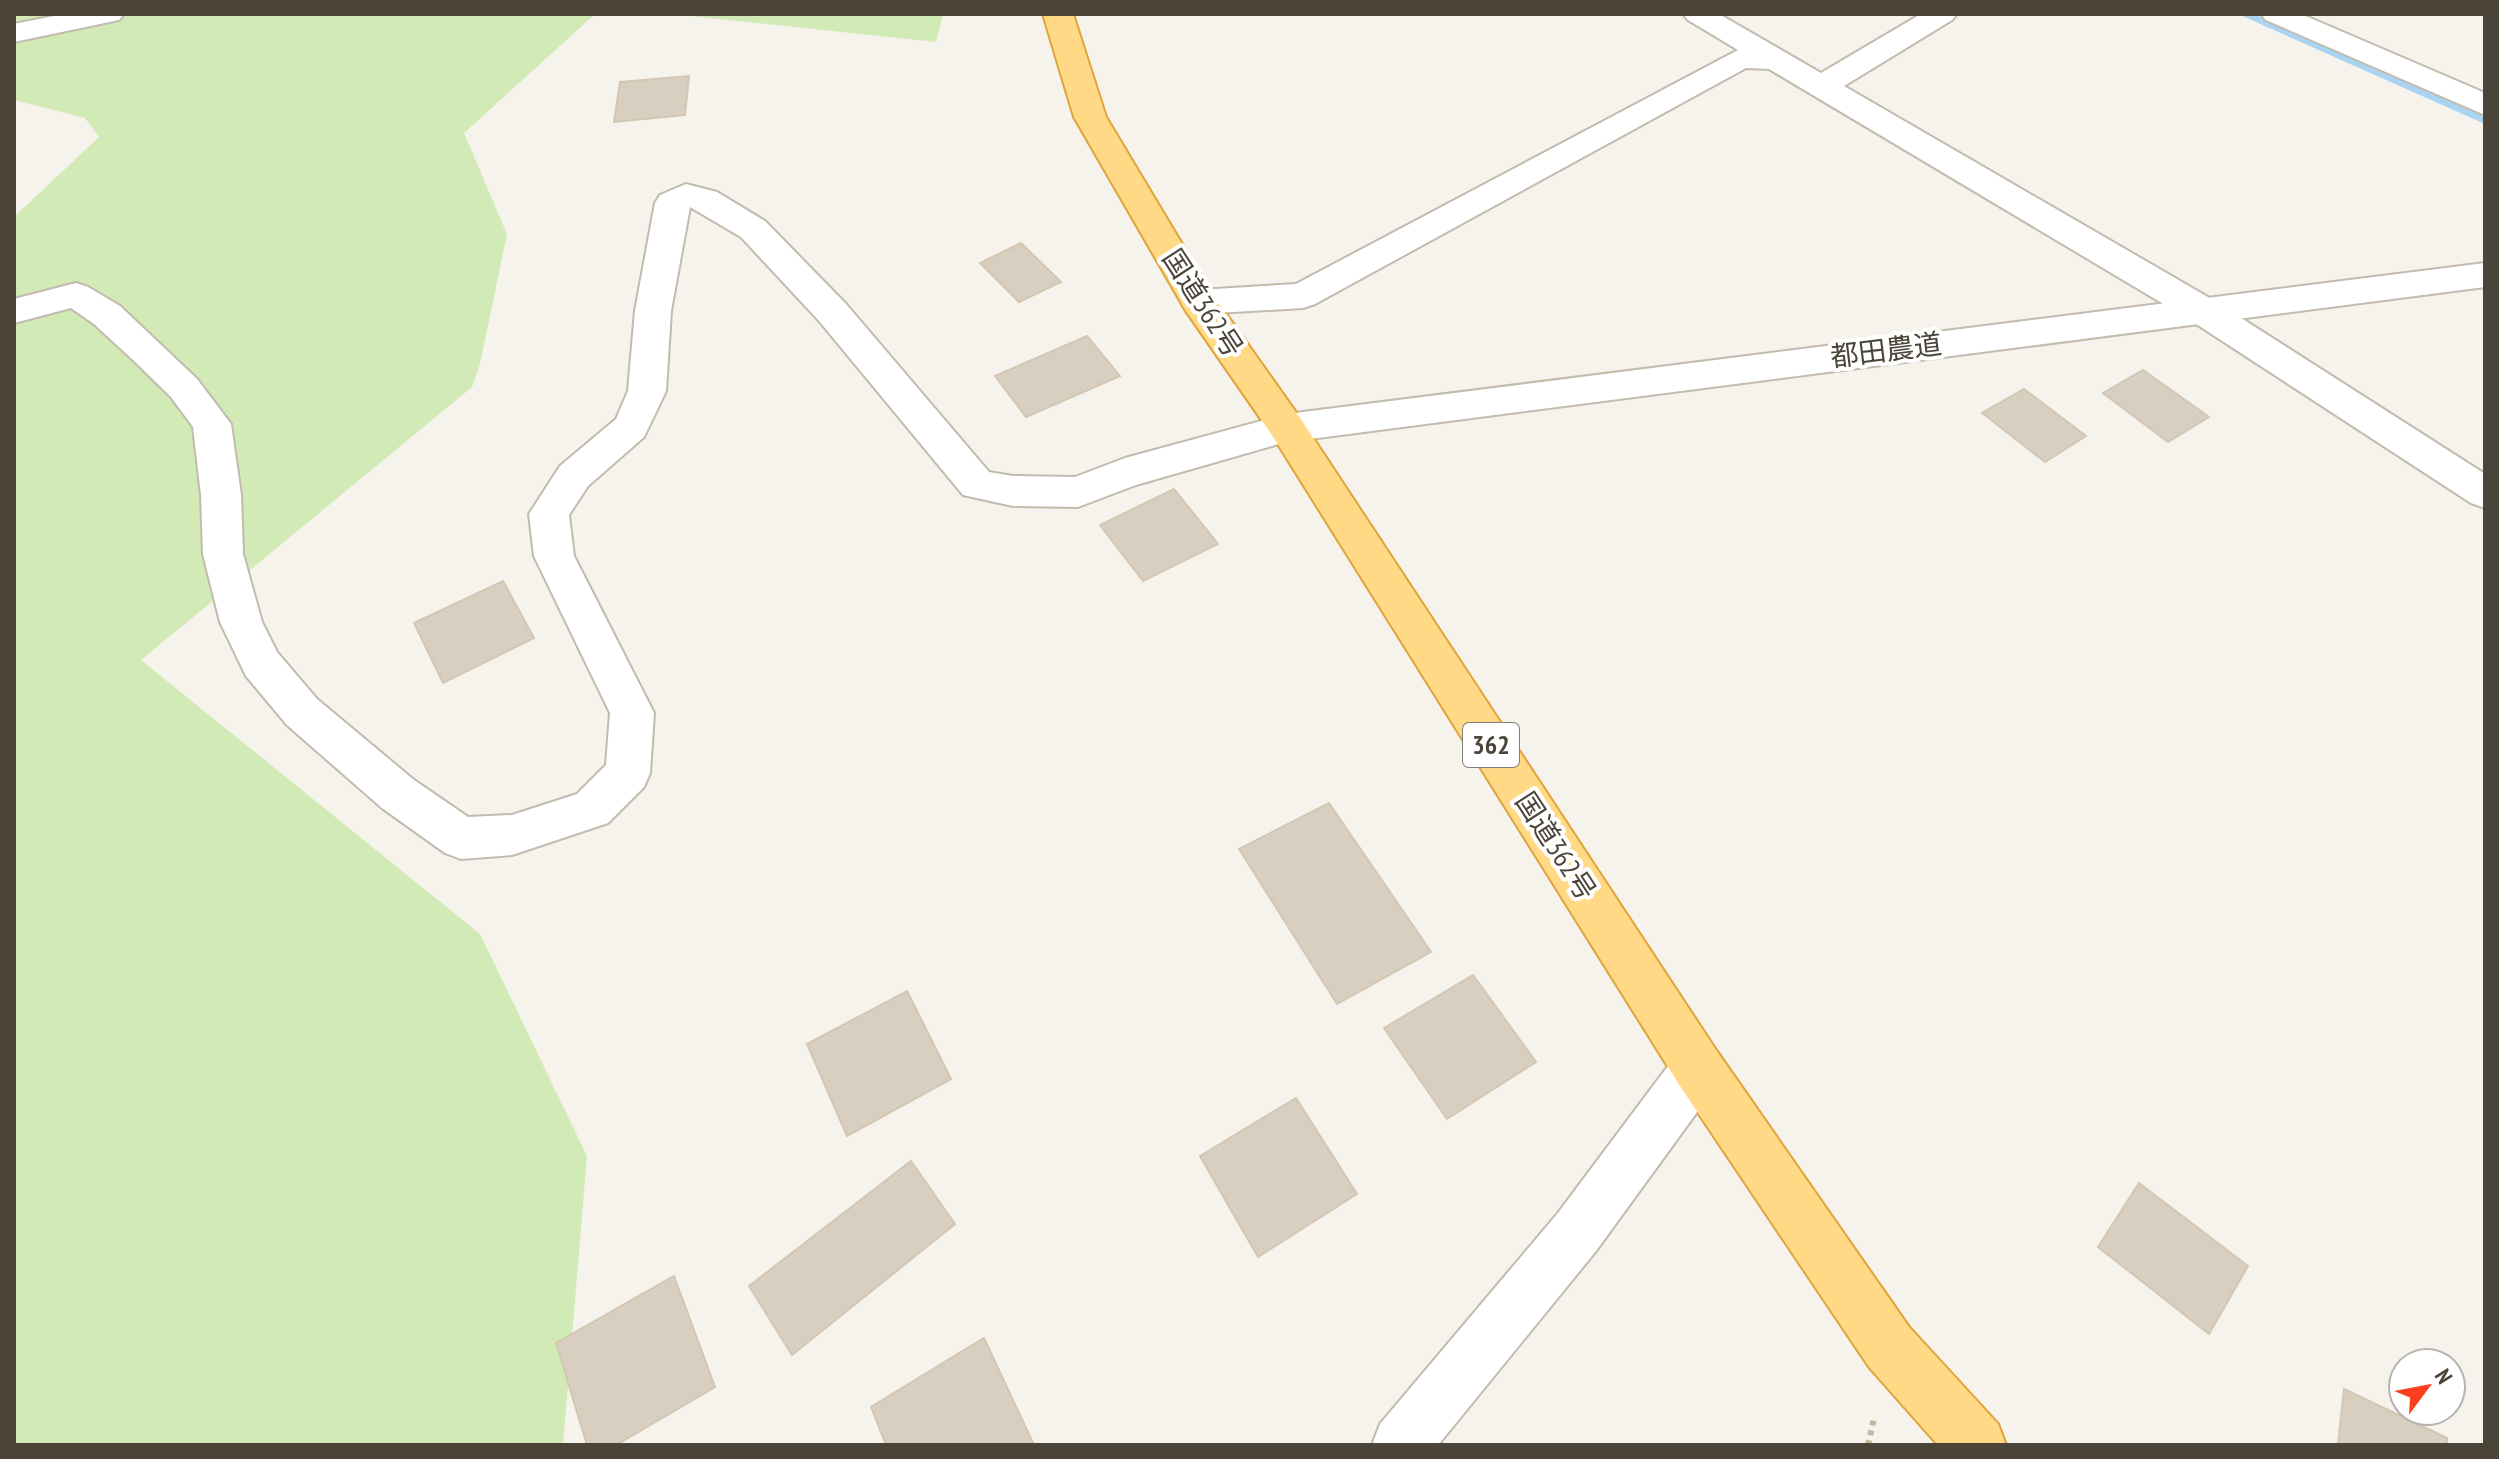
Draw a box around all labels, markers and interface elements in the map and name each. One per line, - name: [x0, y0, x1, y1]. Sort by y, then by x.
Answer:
- street label: 国道362号: [1155, 242, 1252, 364]
- street label: 都田農道: [1828, 324, 1944, 375]
- road number: 362: [1463, 723, 1519, 767]
- street label: 国道362号: [1508, 785, 1605, 907]
- north arrow: [2387, 1347, 2467, 1427]
- text: N: [2429, 1364, 2459, 1389]

